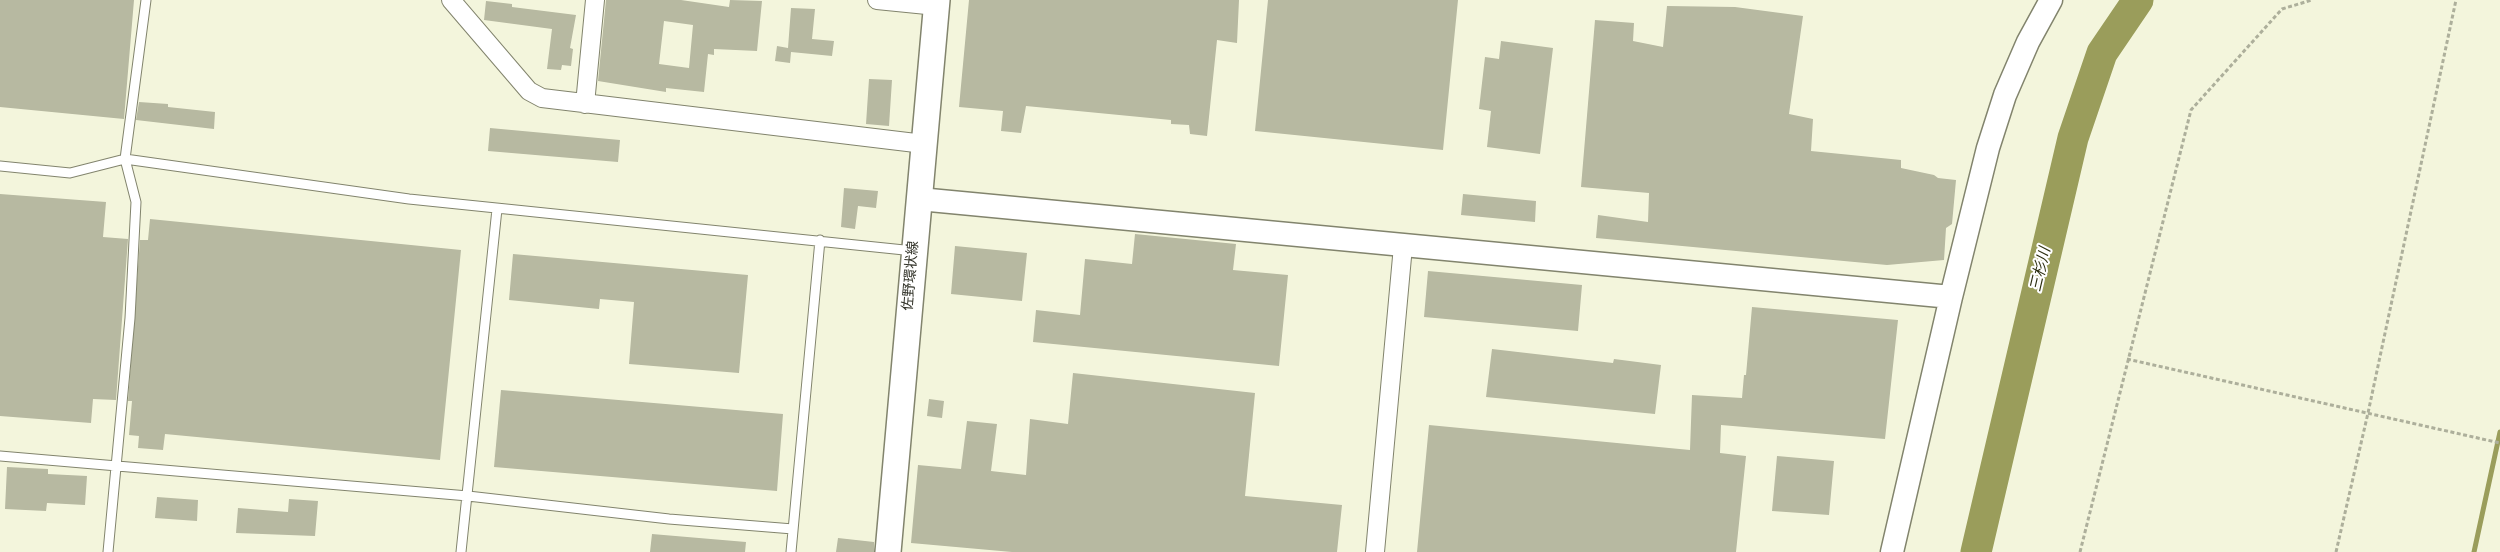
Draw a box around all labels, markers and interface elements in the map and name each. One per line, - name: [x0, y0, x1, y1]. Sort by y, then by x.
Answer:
- street label: 佐野環状線: [901, 240, 923, 312]
- water label: 三杉川: [2028, 246, 2056, 294]

